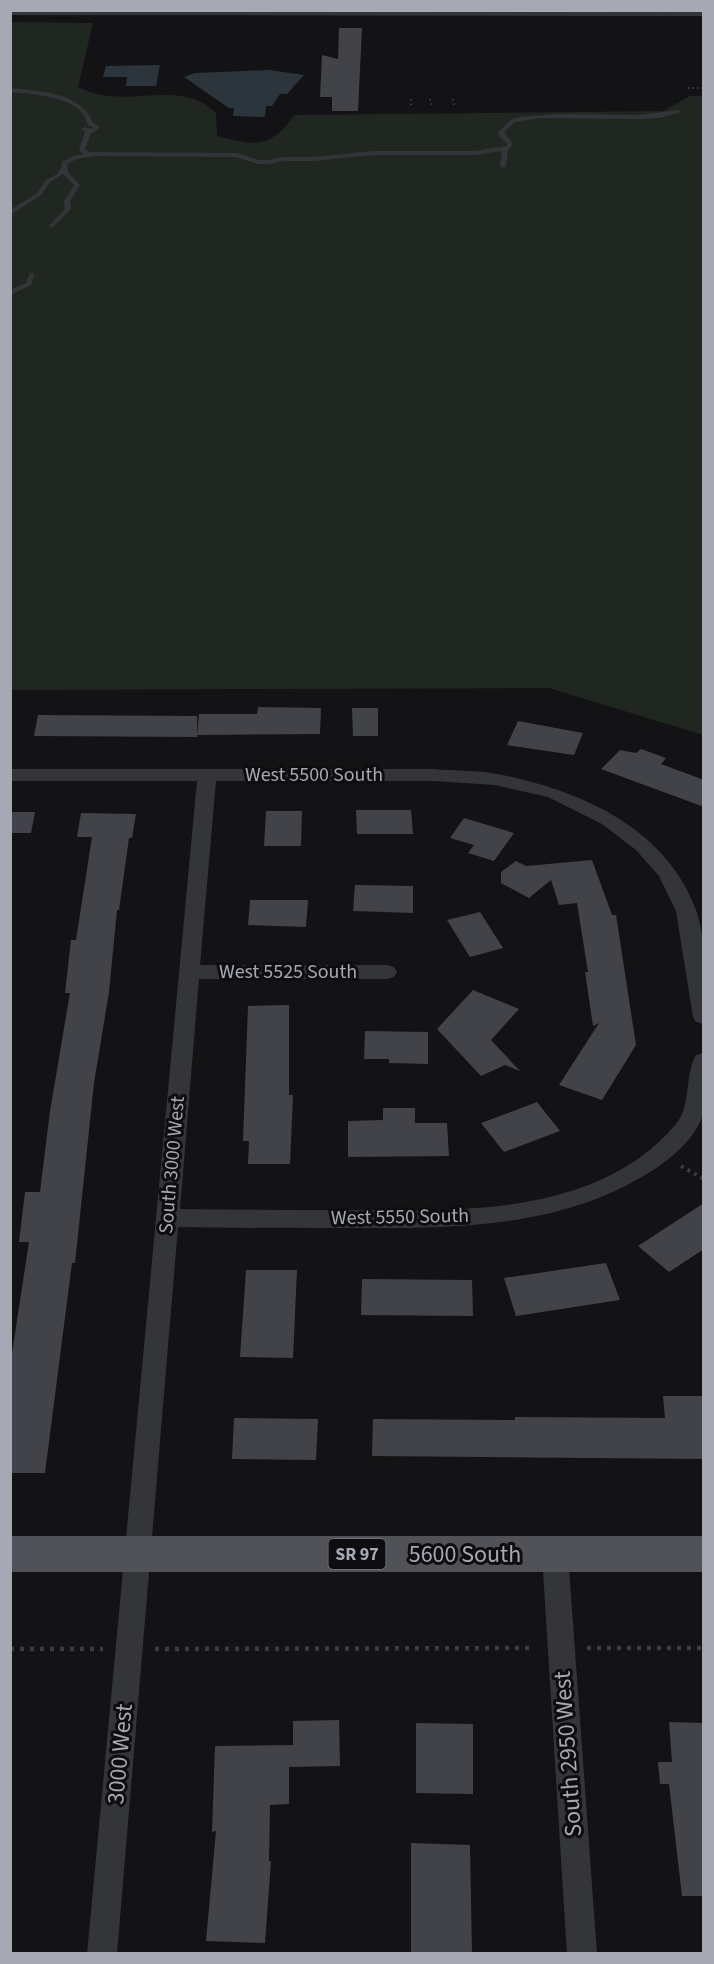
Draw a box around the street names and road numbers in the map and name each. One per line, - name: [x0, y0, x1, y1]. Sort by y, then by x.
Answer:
- street label: West 5500 South: [245, 761, 383, 789]
- street label: West 5525 South: [219, 958, 357, 986]
- street label: South 3000 West: [152, 1095, 192, 1235]
- street label: West 5550 South: [331, 1202, 469, 1232]
- street label: 5600 South: [409, 1537, 521, 1572]
- road number: SR 97: [328, 1539, 386, 1569]
- street label: South 2950 West: [545, 1670, 591, 1838]
- street label: 3000 West: [98, 1702, 142, 1806]

